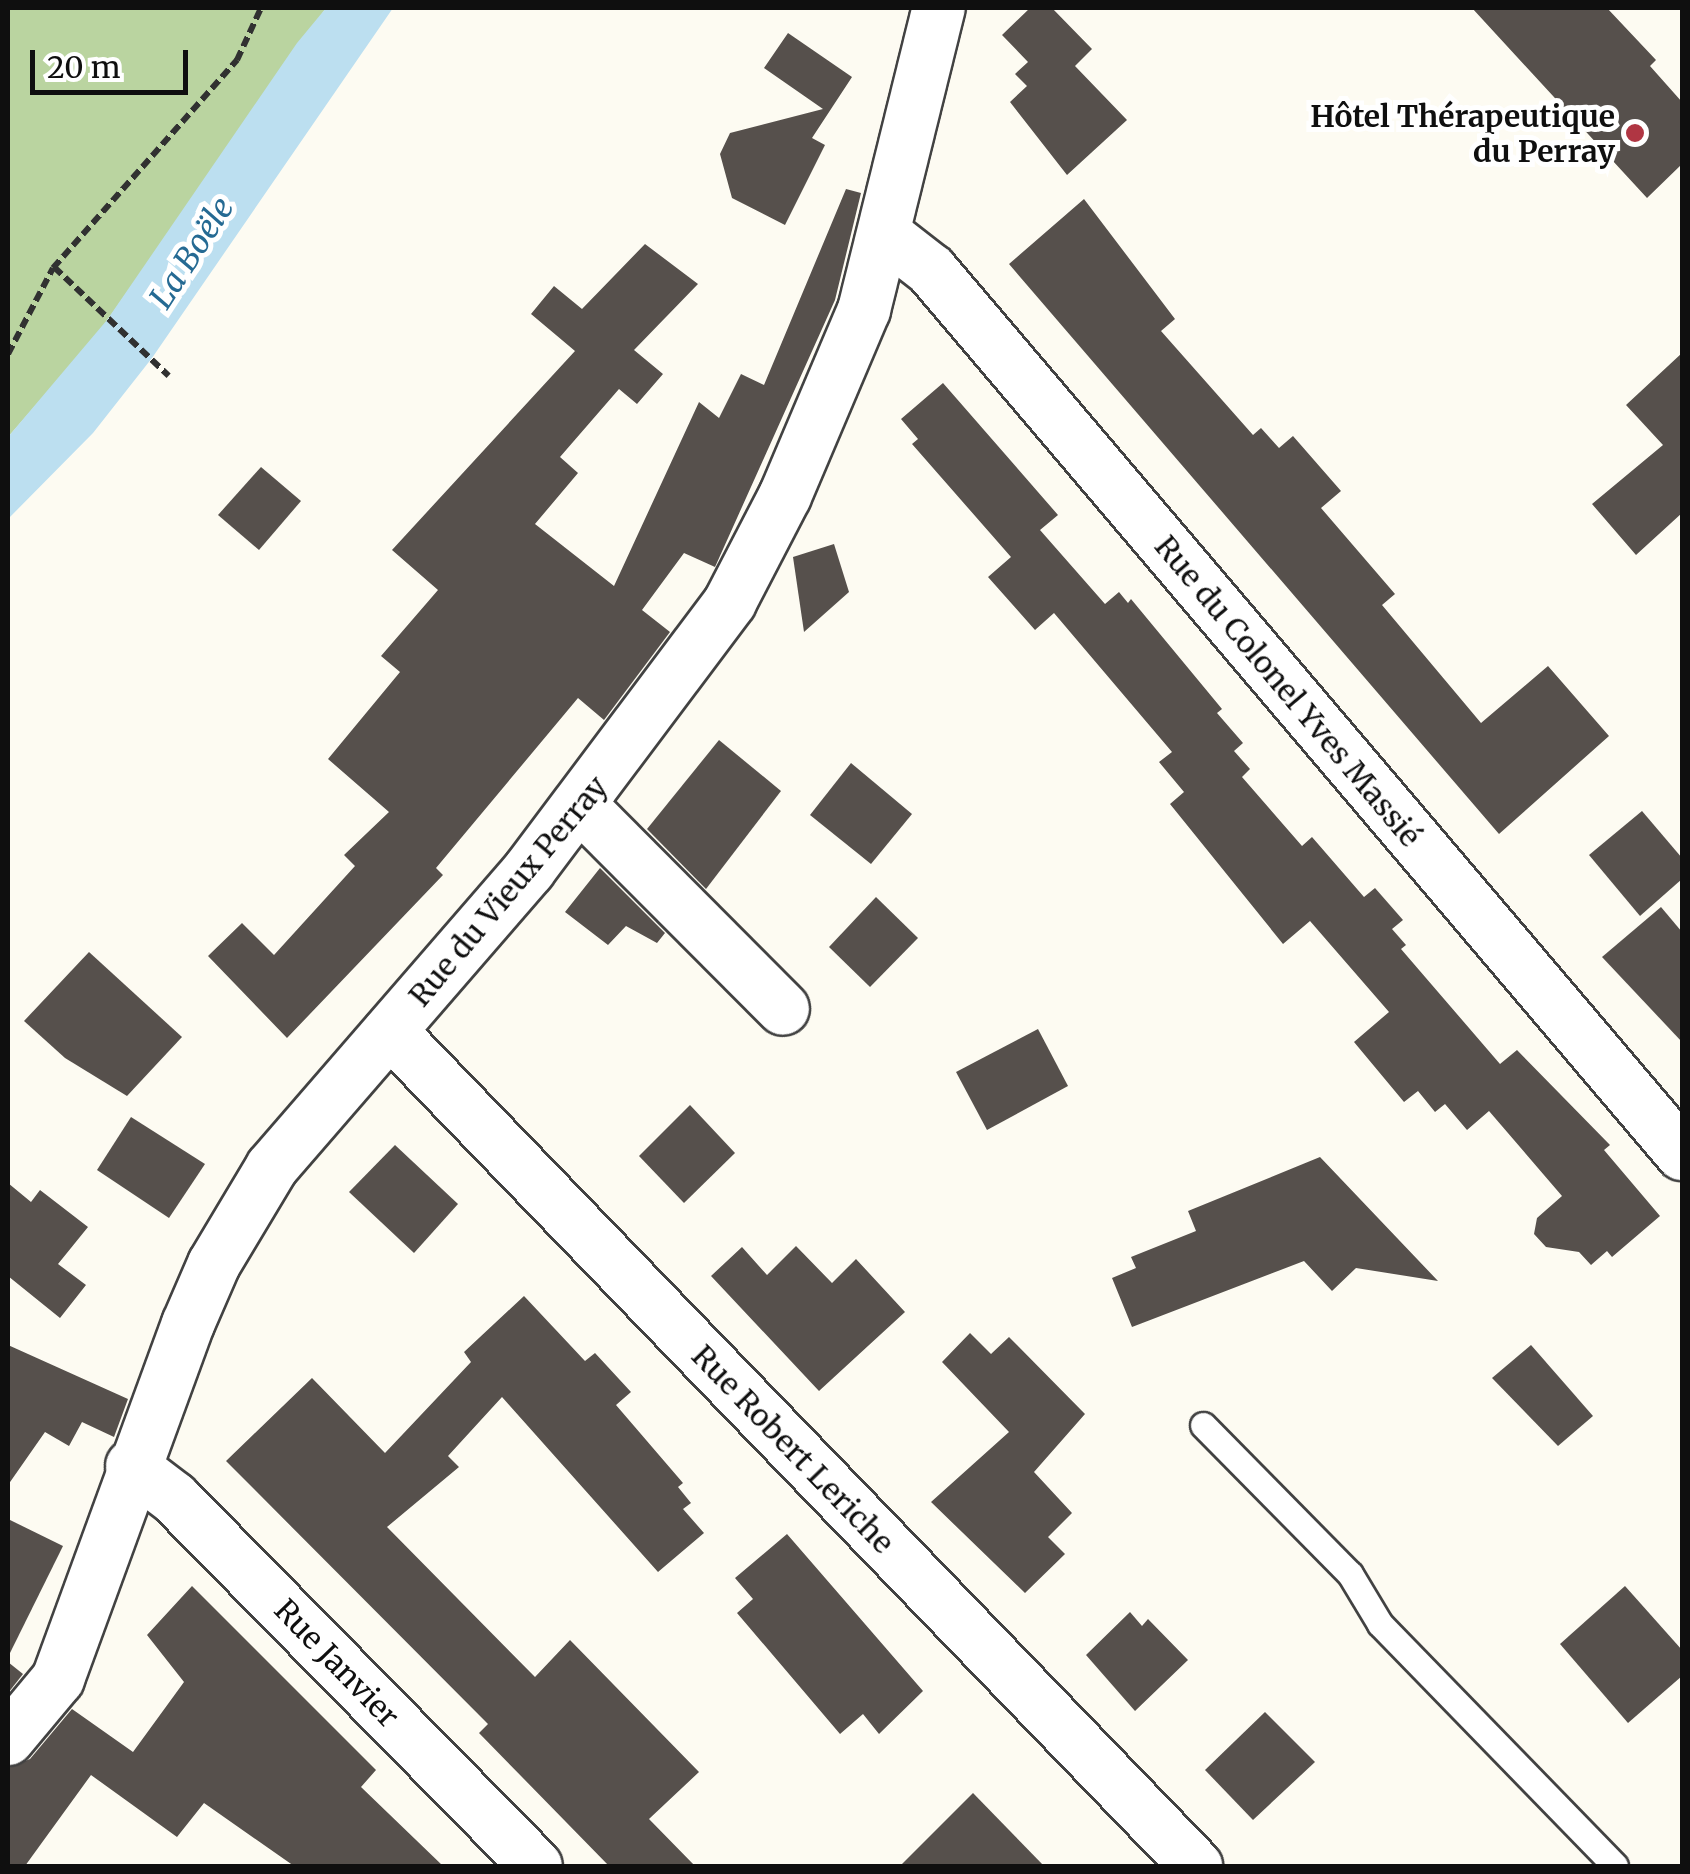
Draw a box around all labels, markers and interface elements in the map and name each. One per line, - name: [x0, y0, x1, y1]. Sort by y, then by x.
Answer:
- scale bar: [35, 30, 192, 92]
- text: 20 m: [47, 48, 120, 86]
- place label: Hôtel Thérapeutique du Perray: [1310, 98, 1615, 168]
- marker: Hôtel Thérapeutique du Perray: [1624, 122, 1646, 144]
- water label: La Boële: [142, 190, 242, 316]
- street label: Rue du Colonel Yves Massié: [1148, 528, 1428, 854]
- street label: Rue du Vieux Perray: [401, 769, 615, 1013]
- street label: Rue Robert Leriche: [685, 1338, 901, 1560]
- street label: Rue Janvier: [267, 1592, 407, 1734]

